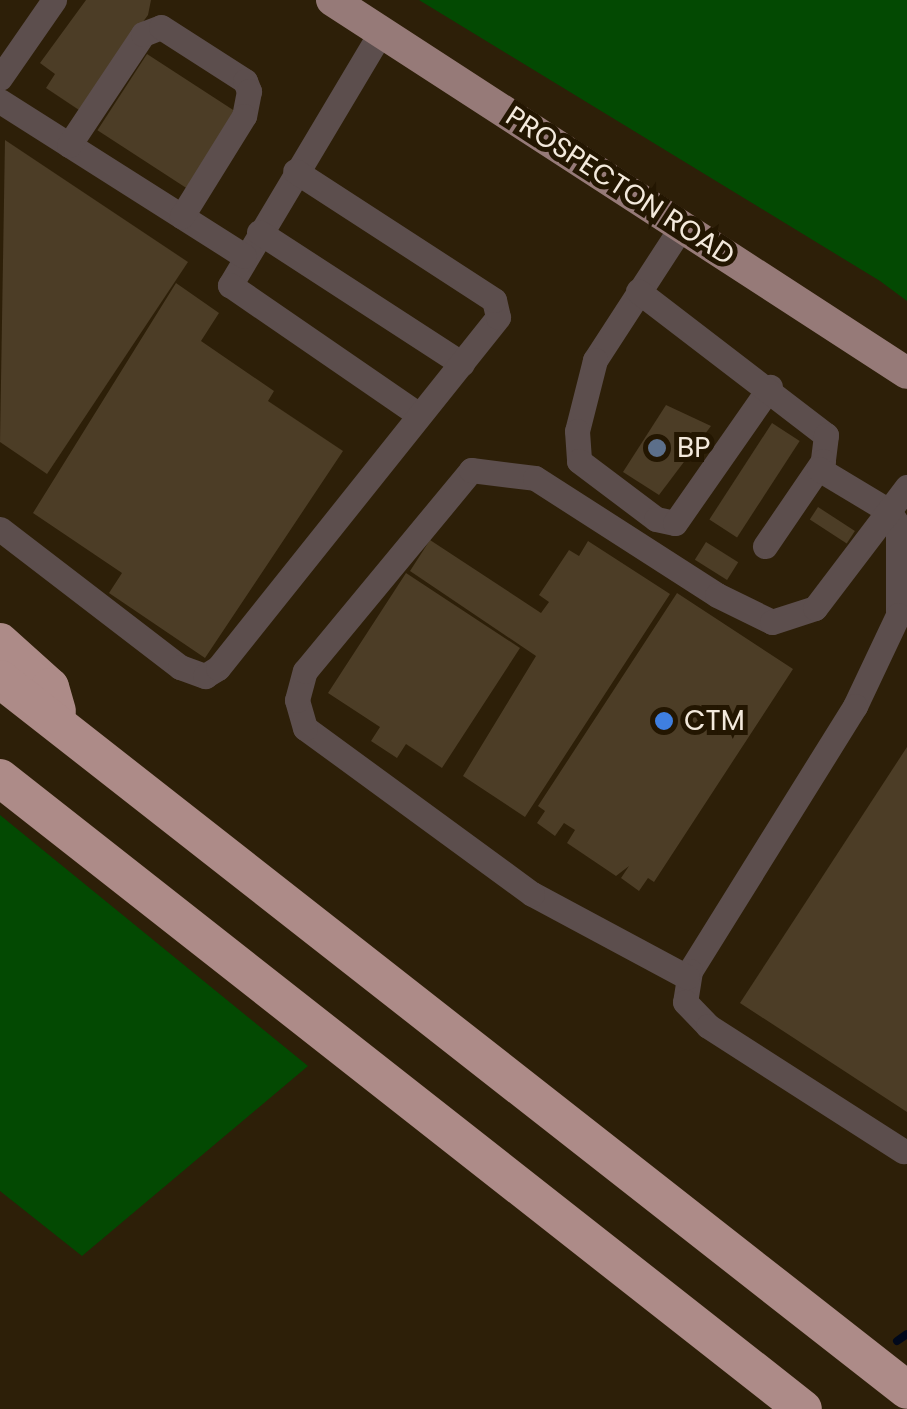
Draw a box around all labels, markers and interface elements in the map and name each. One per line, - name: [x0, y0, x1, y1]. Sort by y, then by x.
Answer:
- street label: PROSPECTON ROAD: [499, 100, 741, 272]
- place label: BP: [677, 431, 710, 465]
- marker: BP: [646, 437, 668, 459]
- place label: CTM: [684, 704, 745, 738]
- marker: CTM: [653, 710, 675, 732]

